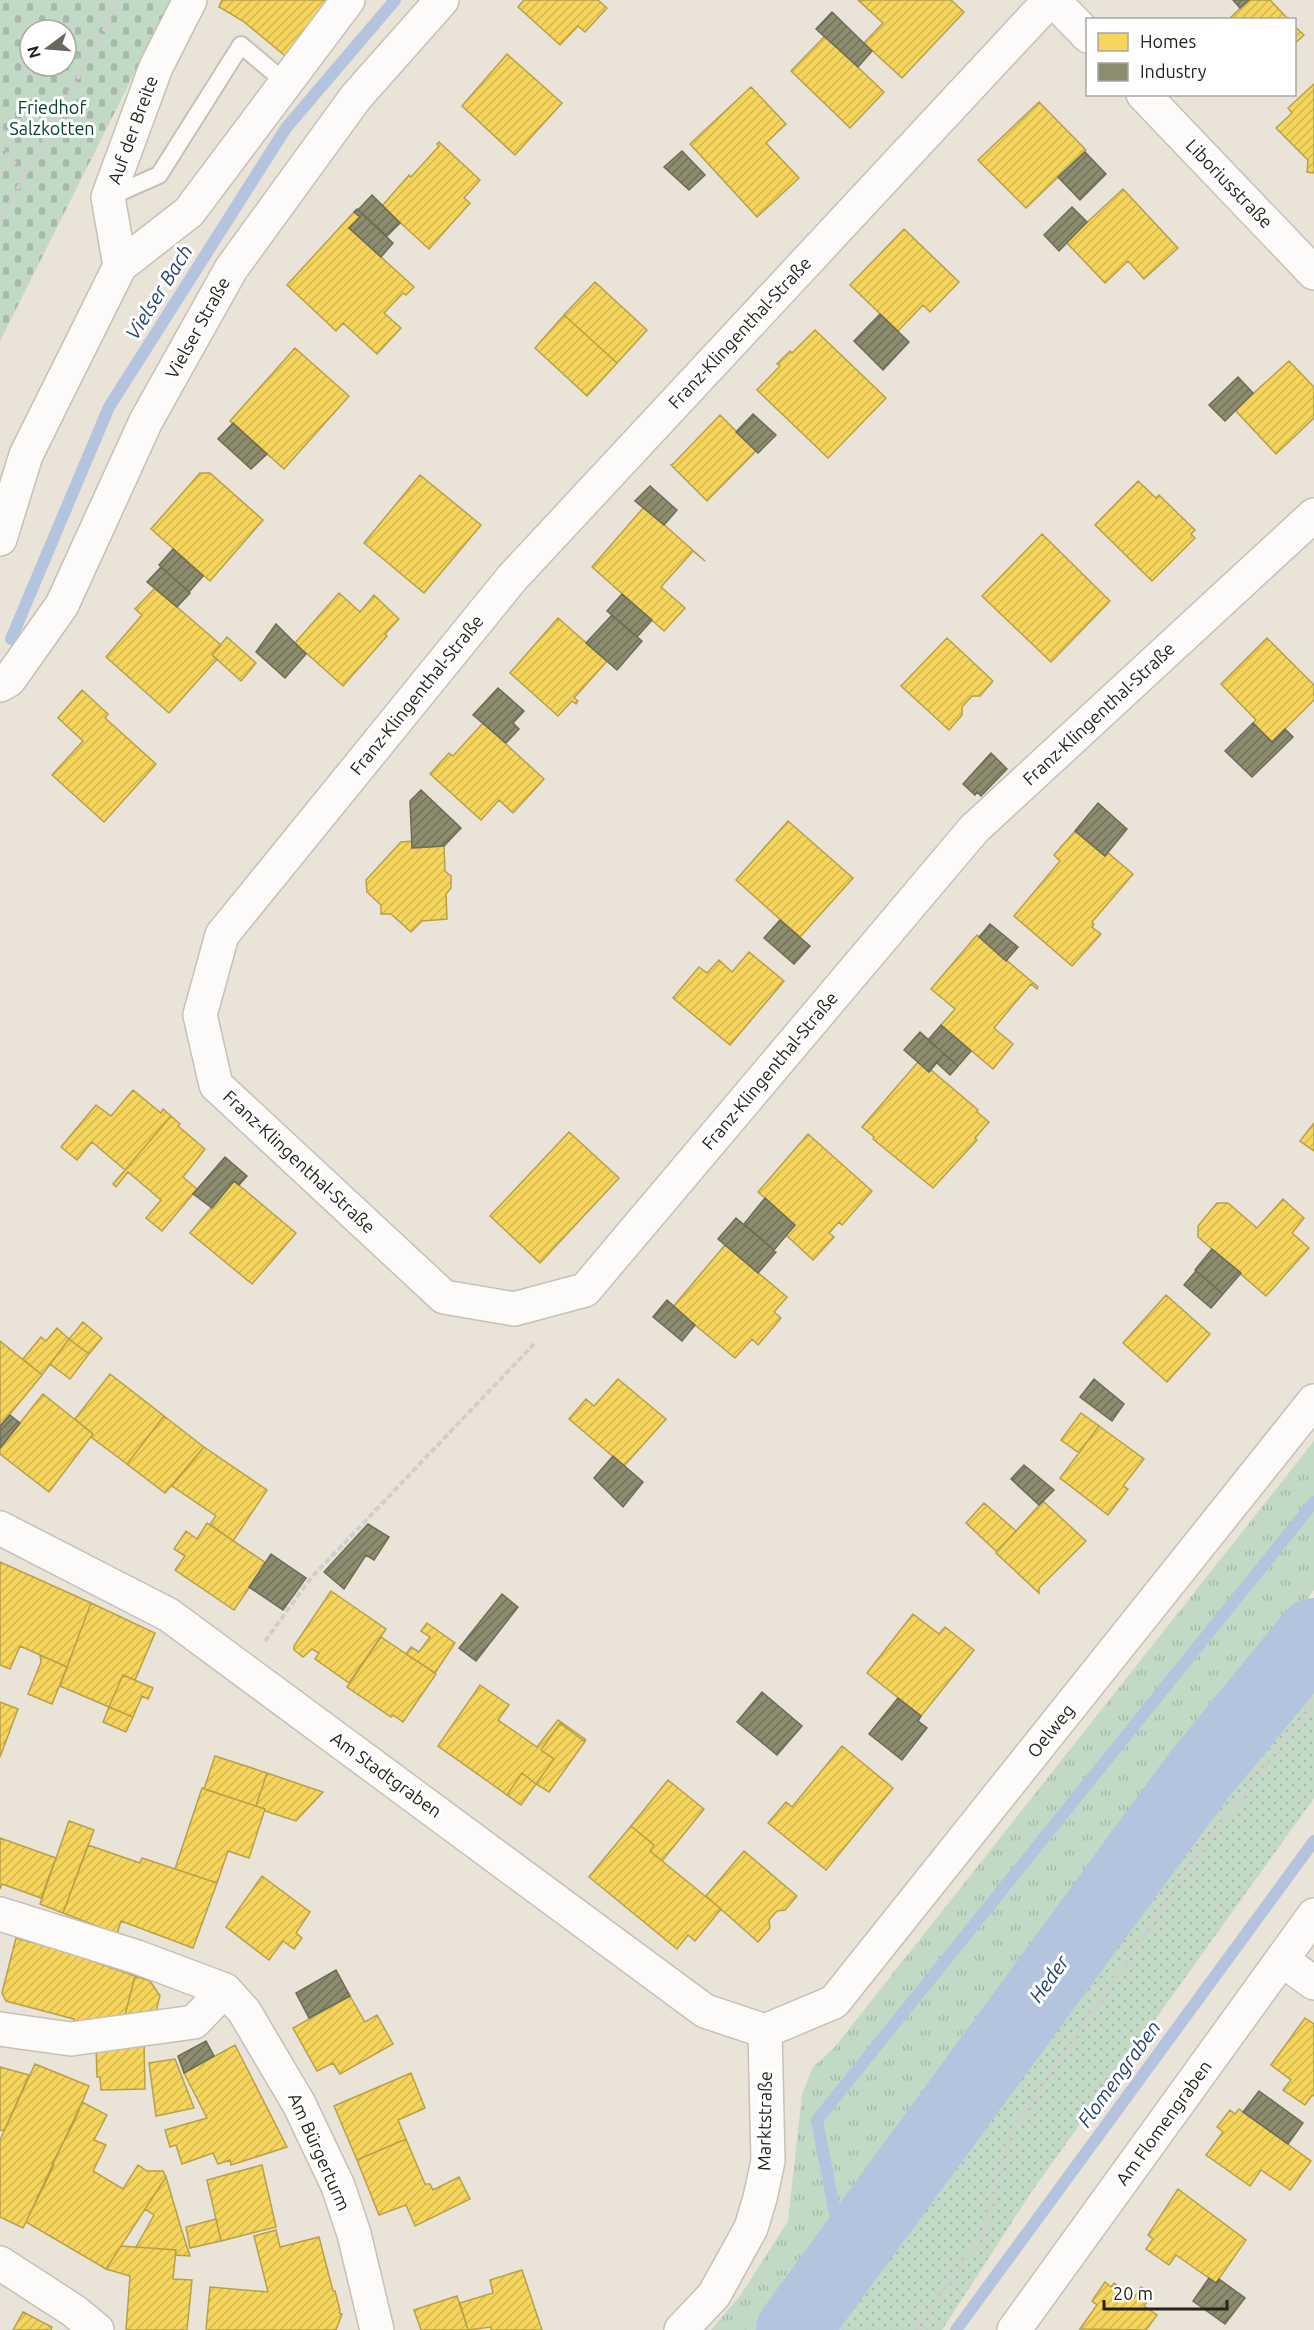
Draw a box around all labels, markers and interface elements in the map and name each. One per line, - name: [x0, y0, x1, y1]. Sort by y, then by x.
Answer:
- north arrow: [18, 18, 78, 78]
- legend: [1086, 18, 1296, 96]
- text: Homes: [1140, 31, 1197, 51]
- text: N: [23, 44, 44, 60]
- text: Industry: [1140, 61, 1207, 81]
- street label: Auf der Breite: [103, 73, 161, 187]
- park label: Friedhof Salzkotten: [9, 97, 95, 138]
- street label: Liboriusstraße: [1182, 135, 1277, 232]
- water label: Vielser Bach: [120, 240, 197, 343]
- street label: Franz-Klingenthal-Straße: [664, 252, 815, 412]
- street label: Vielser Straße: [161, 273, 233, 382]
- street label: Franz-Klingenthal-Straße: [346, 610, 487, 778]
- street label: Franz-Klingenthal-Straße: [1018, 638, 1178, 789]
- street label: Franz-Klingenthal-Straße: [697, 987, 841, 1153]
- street label: Franz-Klingenthal-Straße: [220, 1086, 380, 1237]
- street label: Oelweg: [1023, 1700, 1078, 1761]
- street label: Am Stadtgraben: [327, 1727, 446, 1821]
- water label: Heder: [1024, 1950, 1074, 2007]
- water label: Flomengraben: [1072, 2016, 1165, 2131]
- street label: Am Flomengraben: [1111, 2056, 1215, 2189]
- street label: Marktstraße: [753, 2071, 775, 2171]
- street label: Am Bürgerturm: [285, 2090, 355, 2214]
- scale bar: [1104, 2273, 1227, 2311]
- text: 20 m: [1113, 2283, 1153, 2303]

